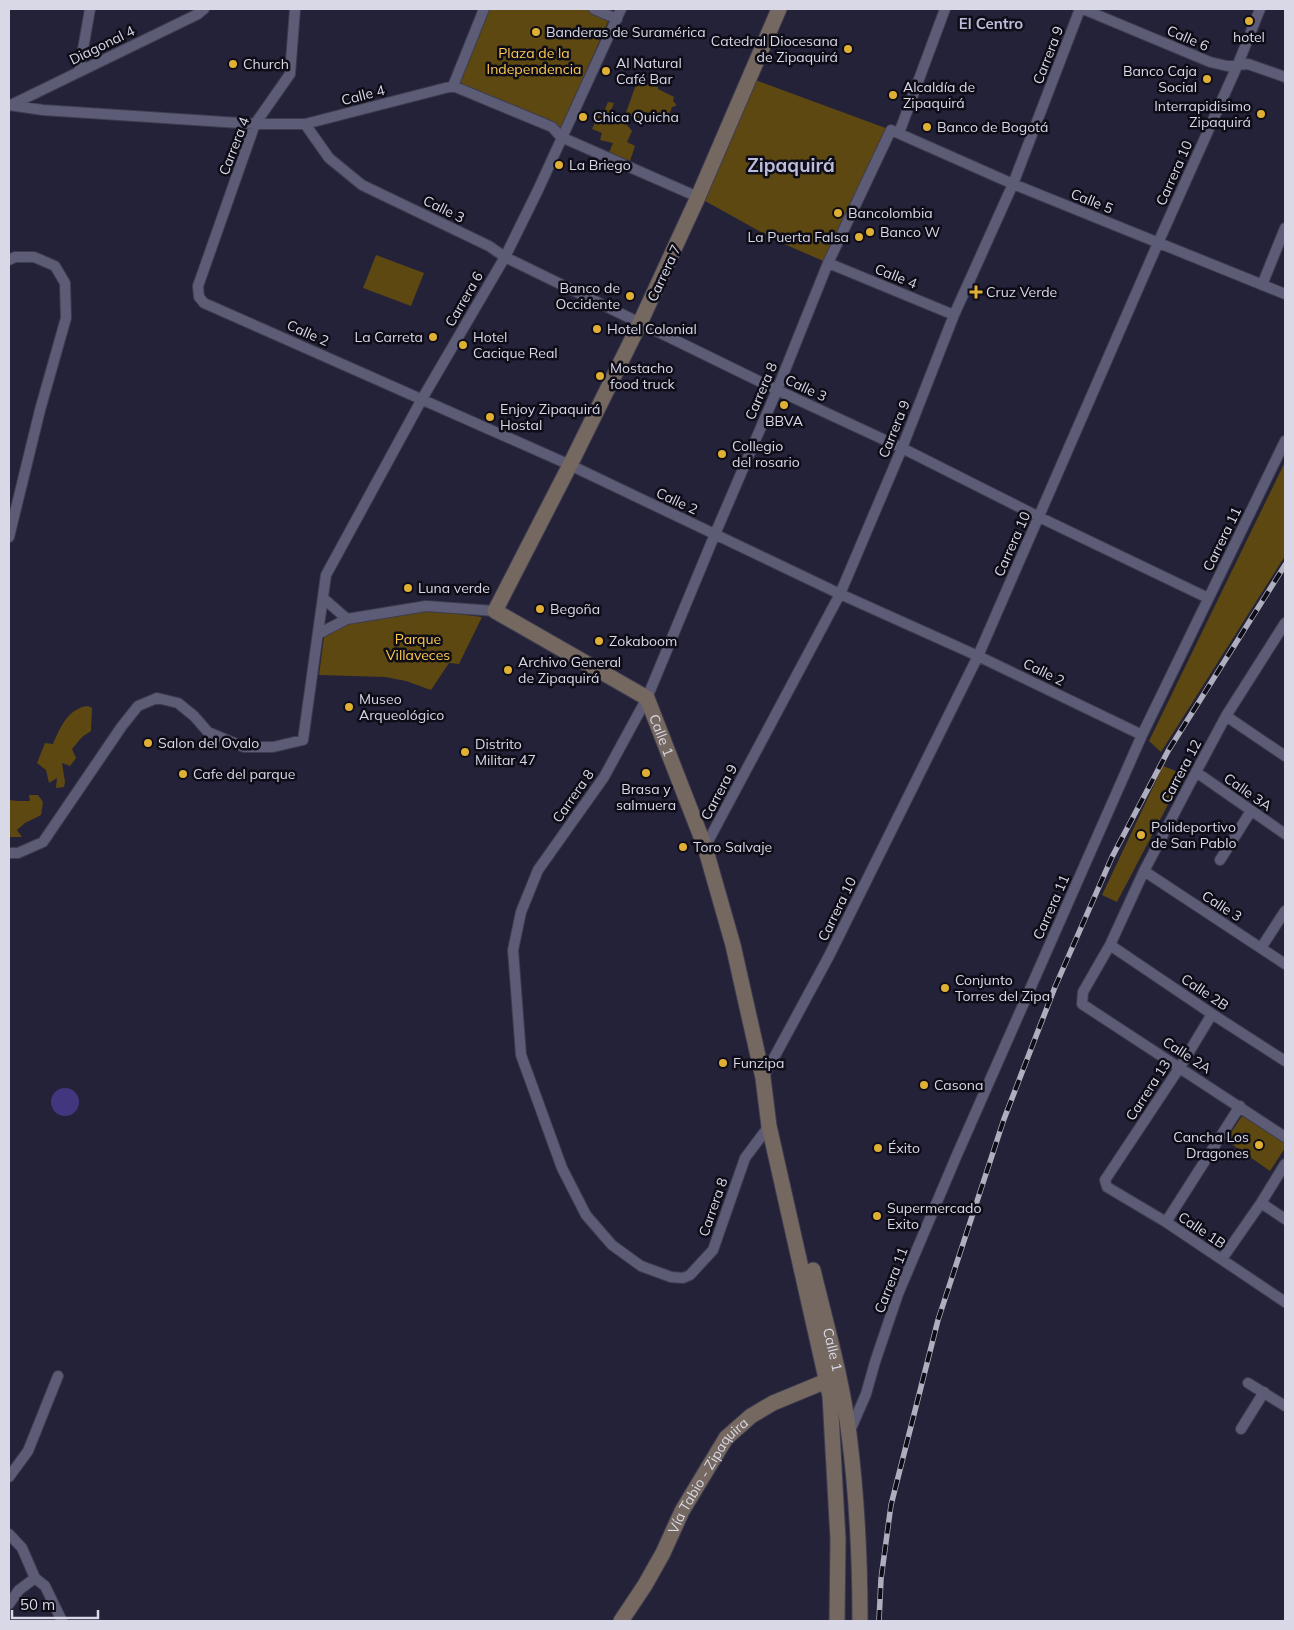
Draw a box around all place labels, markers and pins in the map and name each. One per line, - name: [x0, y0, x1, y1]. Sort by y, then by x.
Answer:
- marker: hotel: [1243, 15, 1255, 27]
- place label: Banderas de Suramérica: [546, 23, 706, 41]
- marker: Banderas de Suramérica: [530, 26, 542, 38]
- place label: hotel: [1233, 28, 1265, 46]
- place label: Catedral Diocesana de Zipaquirá: [711, 32, 838, 66]
- marker: Catedral Diocesana de Zipaquirá: [842, 43, 854, 55]
- place label: Al Natural Café Bar: [616, 54, 682, 88]
- place label: Church: [243, 55, 289, 73]
- marker: Church: [227, 58, 239, 70]
- place label: Banco Caja Social: [1123, 62, 1197, 96]
- marker: Al Natural Café Bar: [600, 65, 612, 77]
- marker: Banco Caja Social: [1201, 73, 1213, 85]
- place label: Alcaldía de Zipaquirá: [903, 78, 975, 112]
- marker: Alcaldía de Zipaquirá: [887, 89, 899, 101]
- place label: Interrapidisimo Zipaquirá: [1154, 97, 1251, 131]
- place label: Chica Quicha: [593, 108, 679, 126]
- marker: Interrapidisimo Zipaquirá: [1255, 108, 1267, 120]
- marker: Chica Quicha: [577, 111, 589, 123]
- place label: Banco de Bogotá: [937, 118, 1048, 136]
- marker: Banco de Bogotá: [921, 121, 933, 133]
- place label: La Briego: [569, 156, 631, 174]
- marker: La Briego: [553, 159, 565, 171]
- place label: Bancolombia: [848, 204, 933, 222]
- marker: Bancolombia: [832, 207, 844, 219]
- place label: Banco W: [880, 223, 941, 241]
- marker: Banco W: [864, 226, 876, 238]
- place label: La Puerta Falsa: [748, 228, 849, 246]
- marker: La Puerta Falsa: [853, 231, 865, 243]
- place label: Banco de Occidente: [555, 279, 620, 313]
- place label: Cruz Verde: [986, 283, 1057, 301]
- marker: Cruz Verde: [970, 286, 982, 298]
- marker: Banco de Occidente: [624, 290, 636, 302]
- place label: Hotel Colonial: [607, 320, 697, 338]
- marker: Hotel Colonial: [591, 323, 603, 335]
- place label: La Carreta: [355, 328, 423, 346]
- place label: Hotel Cacique Real: [473, 328, 558, 362]
- marker: La Carreta: [427, 331, 439, 343]
- marker: Hotel Cacique Real: [457, 339, 469, 351]
- place label: Mostacho food truck: [610, 359, 676, 393]
- marker: Mostacho food truck: [594, 370, 606, 382]
- marker: BBVA: [778, 399, 790, 411]
- place label: Enjoy Zipaquirá Hostal: [500, 400, 601, 434]
- marker: Enjoy Zipaquirá Hostal: [484, 411, 496, 423]
- place label: BBVA: [765, 412, 804, 430]
- place label: Collegio del rosario: [732, 437, 800, 471]
- marker: Collegio del rosario: [716, 448, 728, 460]
- place label: Luna verde: [418, 579, 490, 597]
- marker: Luna verde: [402, 582, 414, 594]
- place label: Begoña: [550, 600, 600, 618]
- marker: Begoña: [534, 603, 546, 615]
- place label: Zokaboom: [609, 632, 677, 650]
- marker: Zokaboom: [593, 635, 605, 647]
- place label: Archivo General de Zipaquirá: [518, 653, 621, 687]
- marker: Archivo General de Zipaquirá: [502, 664, 514, 676]
- place label: Museo Arqueológico: [359, 690, 444, 724]
- marker: Museo Arqueológico: [343, 701, 355, 713]
- place label: Salon del Ovalo: [158, 734, 259, 752]
- place label: Distrito Militar 47: [475, 735, 536, 769]
- marker: Salon del Ovalo: [142, 737, 154, 749]
- marker: Distrito Militar 47: [459, 746, 471, 758]
- place label: Cafe del parque: [193, 765, 295, 783]
- marker: Brasa y salmuera: [640, 767, 652, 779]
- marker: Cafe del parque: [177, 768, 189, 780]
- place label: Brasa y salmuera: [616, 780, 676, 814]
- place label: Polideportivo de San Pablo: [1151, 818, 1237, 852]
- marker: Polideportivo de San Pablo: [1135, 829, 1147, 841]
- place label: Toro Salvaje: [693, 838, 772, 856]
- marker: Toro Salvaje: [677, 841, 689, 853]
- place label: Conjunto Torres del Zipa: [955, 971, 1050, 1005]
- marker: Conjunto Torres del Zipa: [939, 982, 951, 994]
- place label: Funzipa: [733, 1054, 784, 1072]
- marker: Funzipa: [717, 1057, 729, 1069]
- place label: Casona: [934, 1076, 983, 1094]
- marker: Casona: [918, 1079, 930, 1091]
- place label: Cancha Los Dragones: [1173, 1128, 1249, 1162]
- place label: Éxito: [888, 1139, 920, 1157]
- marker: Cancha Los Dragones: [1253, 1139, 1265, 1151]
- marker: Éxito: [872, 1142, 884, 1154]
- place label: Supermercado Exito: [887, 1199, 981, 1233]
- marker: Supermercado Exito: [871, 1210, 883, 1222]

